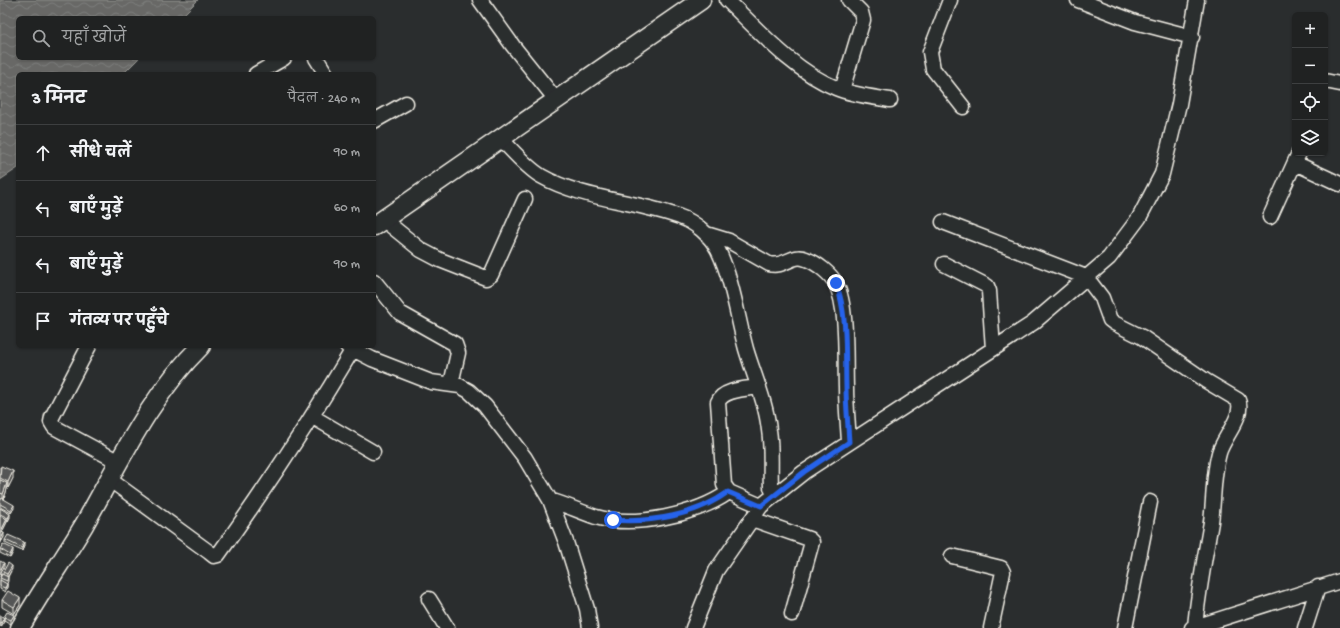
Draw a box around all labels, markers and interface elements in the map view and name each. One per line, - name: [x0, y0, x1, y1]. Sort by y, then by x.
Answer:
- map controls: [1292, 12, 1328, 156]
- button: +: [1292, 12, 1328, 48]
- search box: [16, 16, 376, 60]
- icon: search: [30, 27, 52, 49]
- text: यहाँ खोजें: [62, 30, 126, 48]
- button: −: [1292, 48, 1328, 84]
- button: locate: [1292, 84, 1328, 120]
- text: 3 मिनट: [32, 90, 86, 110]
- text: पैदल · 240 m: [287, 92, 360, 107]
- button: layers: [1292, 120, 1328, 156]
- icon: ahead: [32, 142, 54, 164]
- text: सीधे चलें: [70, 145, 131, 163]
- text: 90 m: [334, 145, 360, 160]
- icon: left: [32, 198, 54, 220]
- text: बाएँ मुड़ें: [70, 201, 122, 219]
- text: 60 m: [334, 201, 360, 216]
- icon: left: [32, 254, 54, 276]
- text: बाएँ मुड़ें: [70, 257, 122, 275]
- text: 90 m: [334, 257, 360, 272]
- route end: [827, 274, 845, 292]
- icon: arrive: [32, 310, 54, 332]
- text: गंतव्य पर पहुँचे: [70, 313, 168, 331]
- route start: [604, 511, 622, 529]

